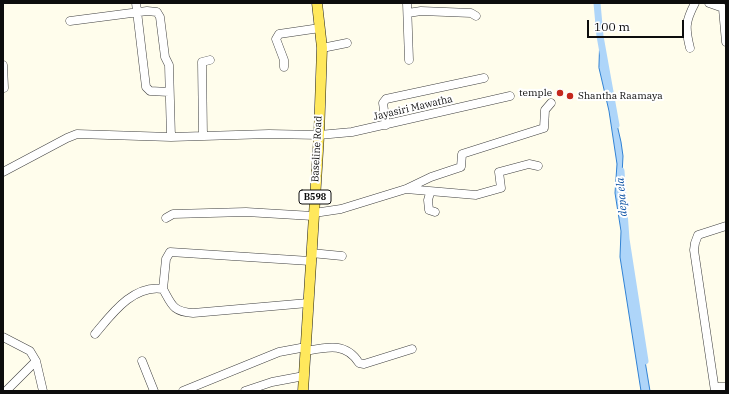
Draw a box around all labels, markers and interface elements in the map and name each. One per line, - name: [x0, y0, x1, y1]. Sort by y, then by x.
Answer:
- scale bar: [589, 12, 686, 38]
- text: 100 m: [594, 19, 630, 34]
- place label: temple: [519, 87, 552, 99]
- marker: temple: [555, 88, 565, 98]
- place label: Shantha Raamaya: [578, 90, 663, 102]
- marker: Shantha Raamaya: [565, 91, 575, 101]
- street label: Jayasiri Mawatha: [372, 93, 454, 123]
- street label: Baseline Road: [309, 115, 325, 183]
- water label: depa ela: [614, 177, 630, 217]
- road number: B598: [299, 190, 331, 204]

